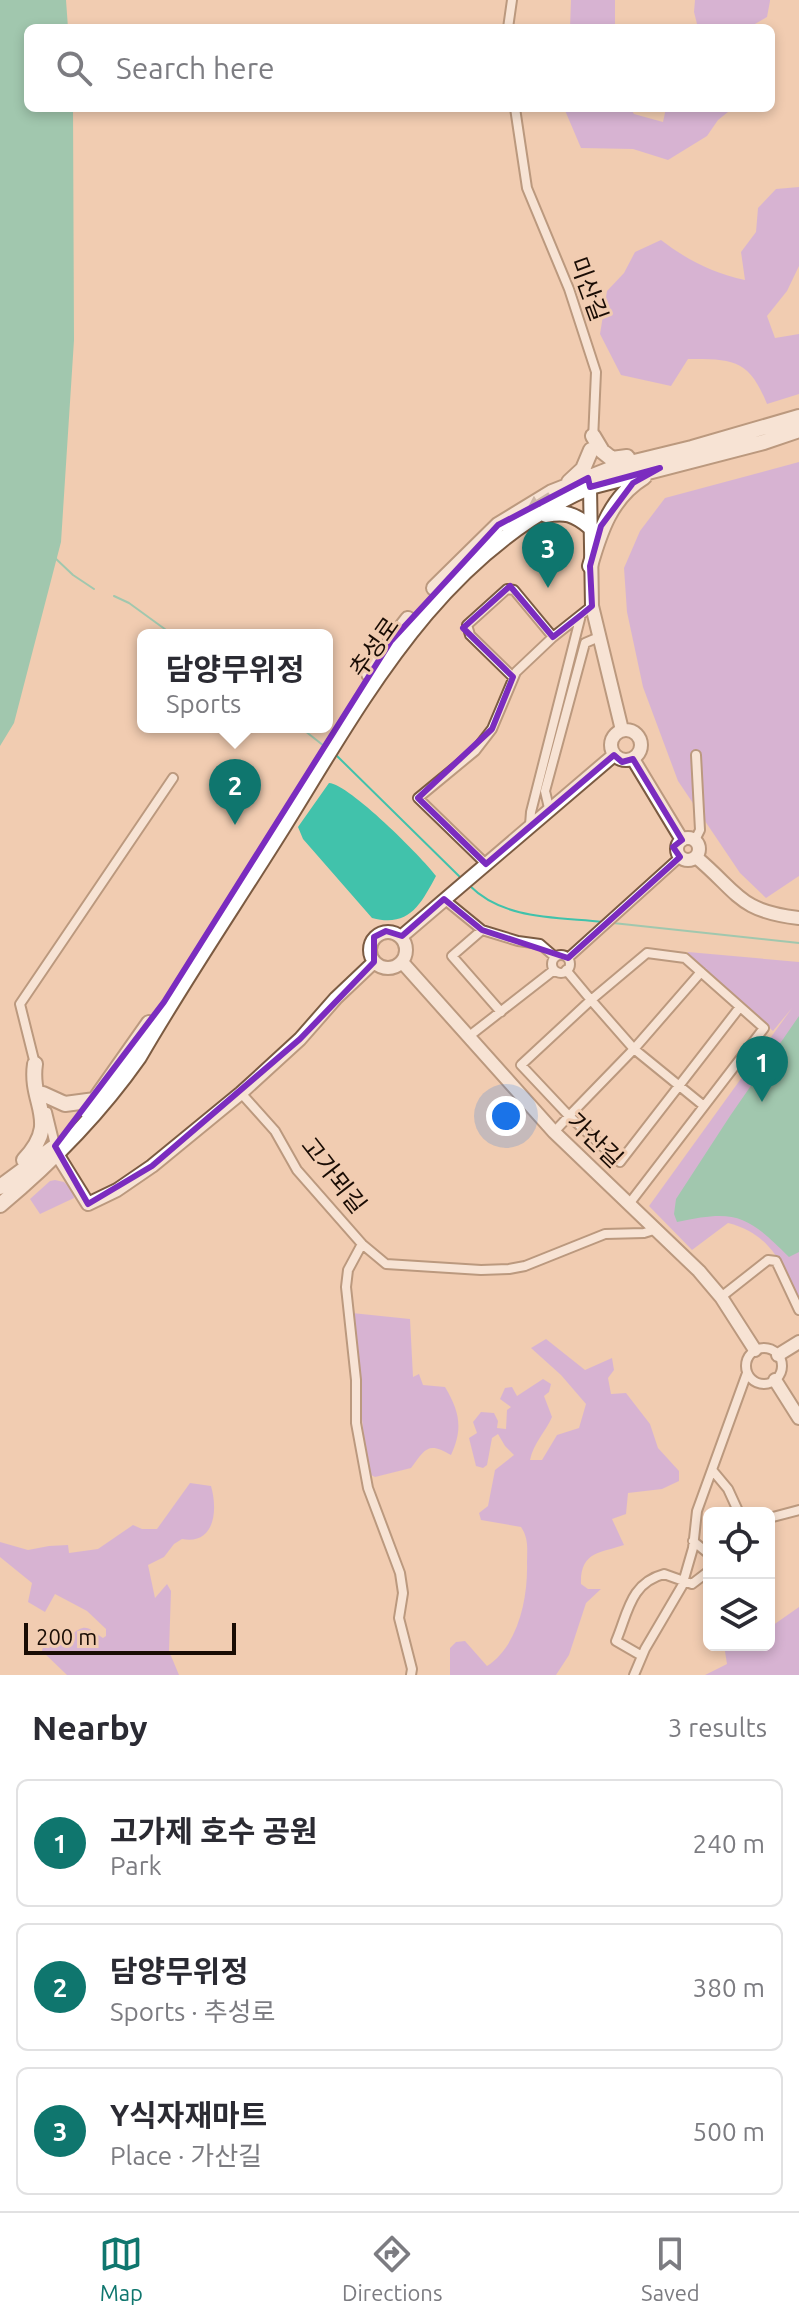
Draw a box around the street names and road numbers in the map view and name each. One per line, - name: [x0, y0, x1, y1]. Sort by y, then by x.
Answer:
- street label: 미산길: [565, 253, 613, 325]
- street label: 추성로: [344, 612, 404, 682]
- street label: 가산길: [562, 1107, 628, 1173]
- street label: 고가뫼길: [296, 1132, 372, 1218]

